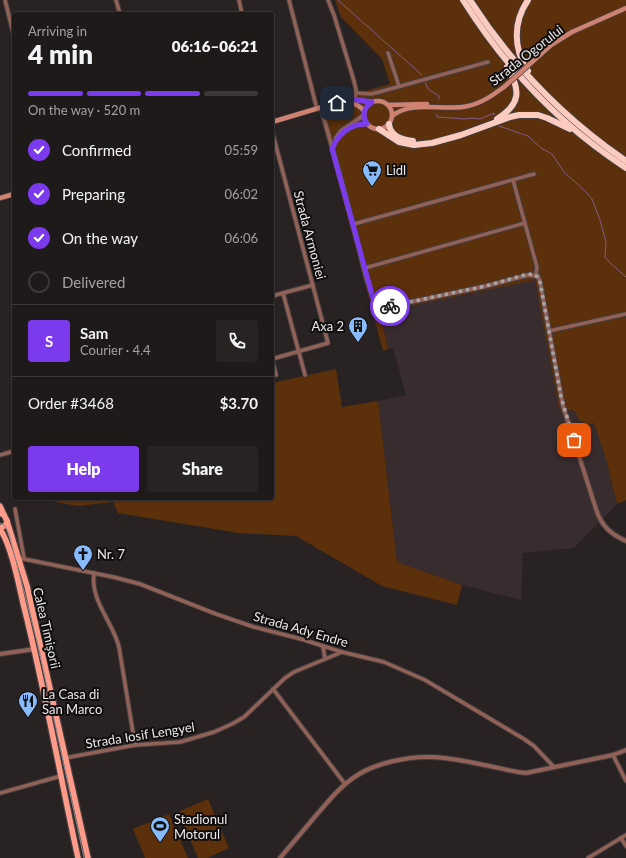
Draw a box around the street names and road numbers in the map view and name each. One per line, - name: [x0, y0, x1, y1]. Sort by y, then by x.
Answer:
- street label: Strada Ogorului: [486, 21, 566, 89]
- street label: Strada Armoniei: [290, 189, 330, 281]
- street label: Calea Timișorii: [30, 586, 64, 670]
- street label: Strada Ady Endre: [252, 608, 350, 650]
- street label: Strada Iosif Lengyel: [84, 718, 196, 752]

